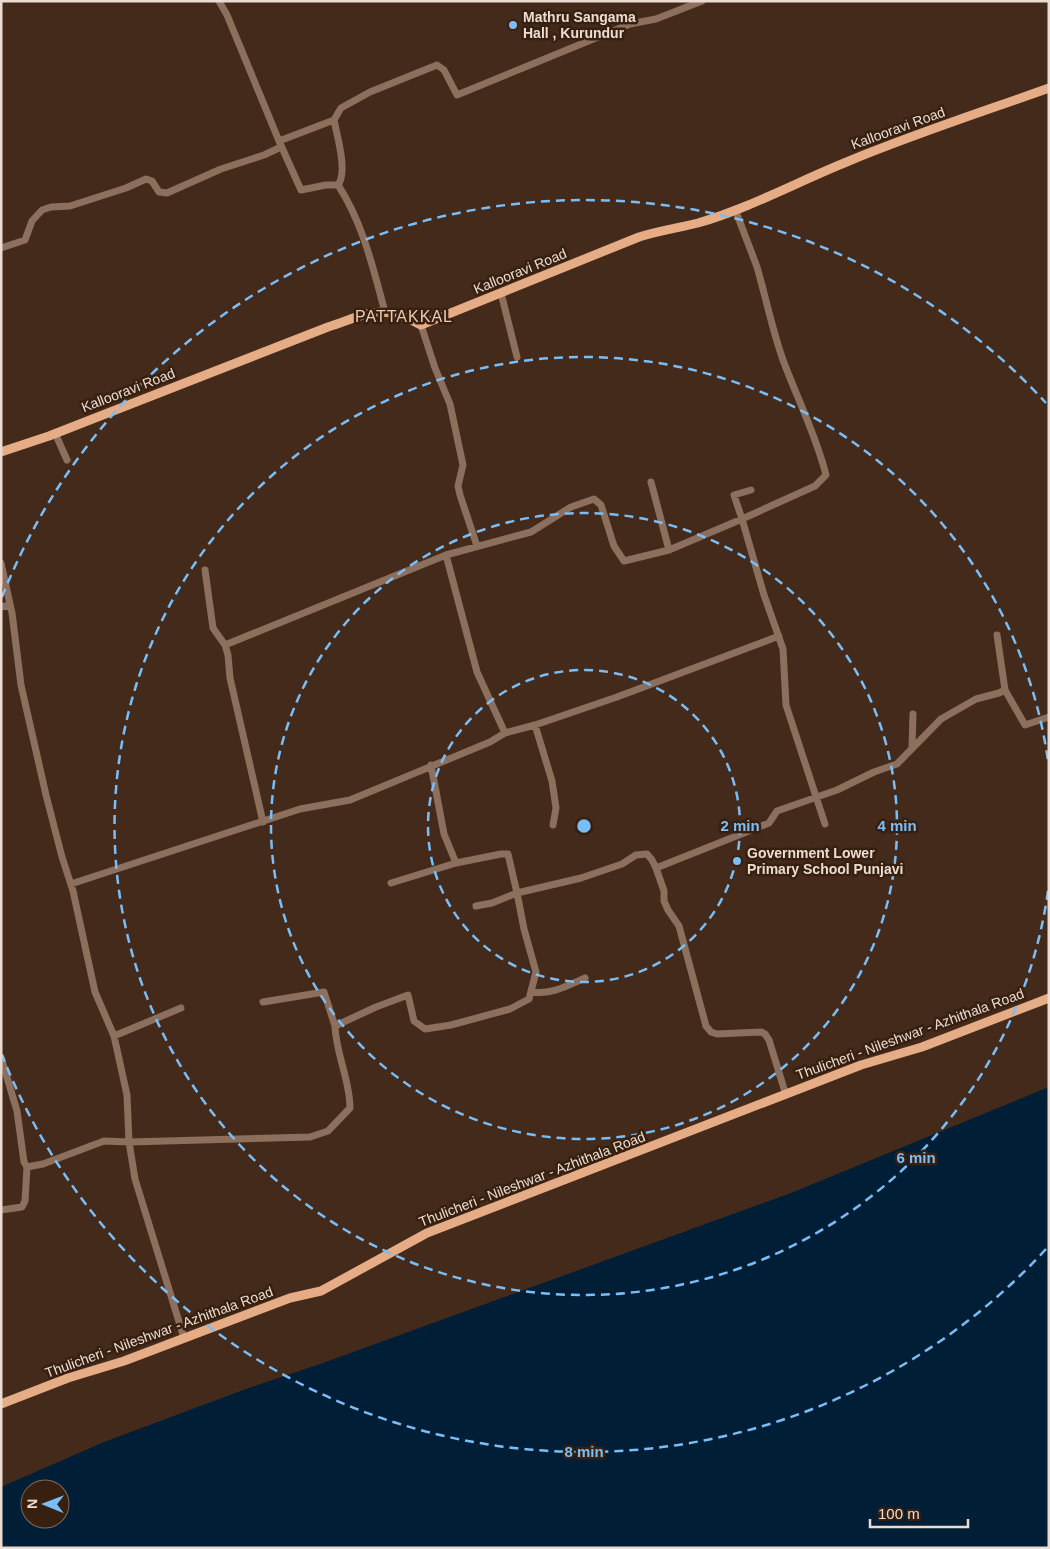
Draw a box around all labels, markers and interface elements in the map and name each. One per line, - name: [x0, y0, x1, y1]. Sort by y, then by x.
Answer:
- place label: Mathru Sangama Hall , Kurundur: [523, 9, 636, 41]
- marker: Mathru Sangama Hall , Kurundur: [507, 19, 519, 31]
- street label: Kallooravi Road: [849, 104, 947, 152]
- street label: Kallooravi Road: [471, 245, 569, 297]
- district label: PATTAKKAL: [355, 308, 453, 325]
- street label: Kallooravi Road: [79, 365, 177, 415]
- centre of rings: [575, 817, 593, 835]
- text: 2 min: [720, 817, 760, 834]
- text: 4 min: [877, 817, 917, 834]
- place label: Government Lower Primary School Punjavi: [747, 845, 903, 877]
- marker: Government Lower Primary School Punjavi: [731, 855, 743, 867]
- street label: Thulicheri - Nileshwar - Azhithala Road: [794, 985, 1026, 1083]
- street label: Thulicheri - Nileshwar - Azhithala Road: [417, 1128, 647, 1230]
- text: 6 min: [896, 1149, 936, 1166]
- street label: Thulicheri - Nileshwar - Azhithala Road: [43, 1283, 275, 1381]
- text: 8 min: [564, 1443, 604, 1460]
- north arrow: [20, 1479, 70, 1529]
- scale bar: [870, 1496, 968, 1528]
- text: N: [24, 1499, 40, 1509]
- text: 100 m: [878, 1505, 920, 1522]

